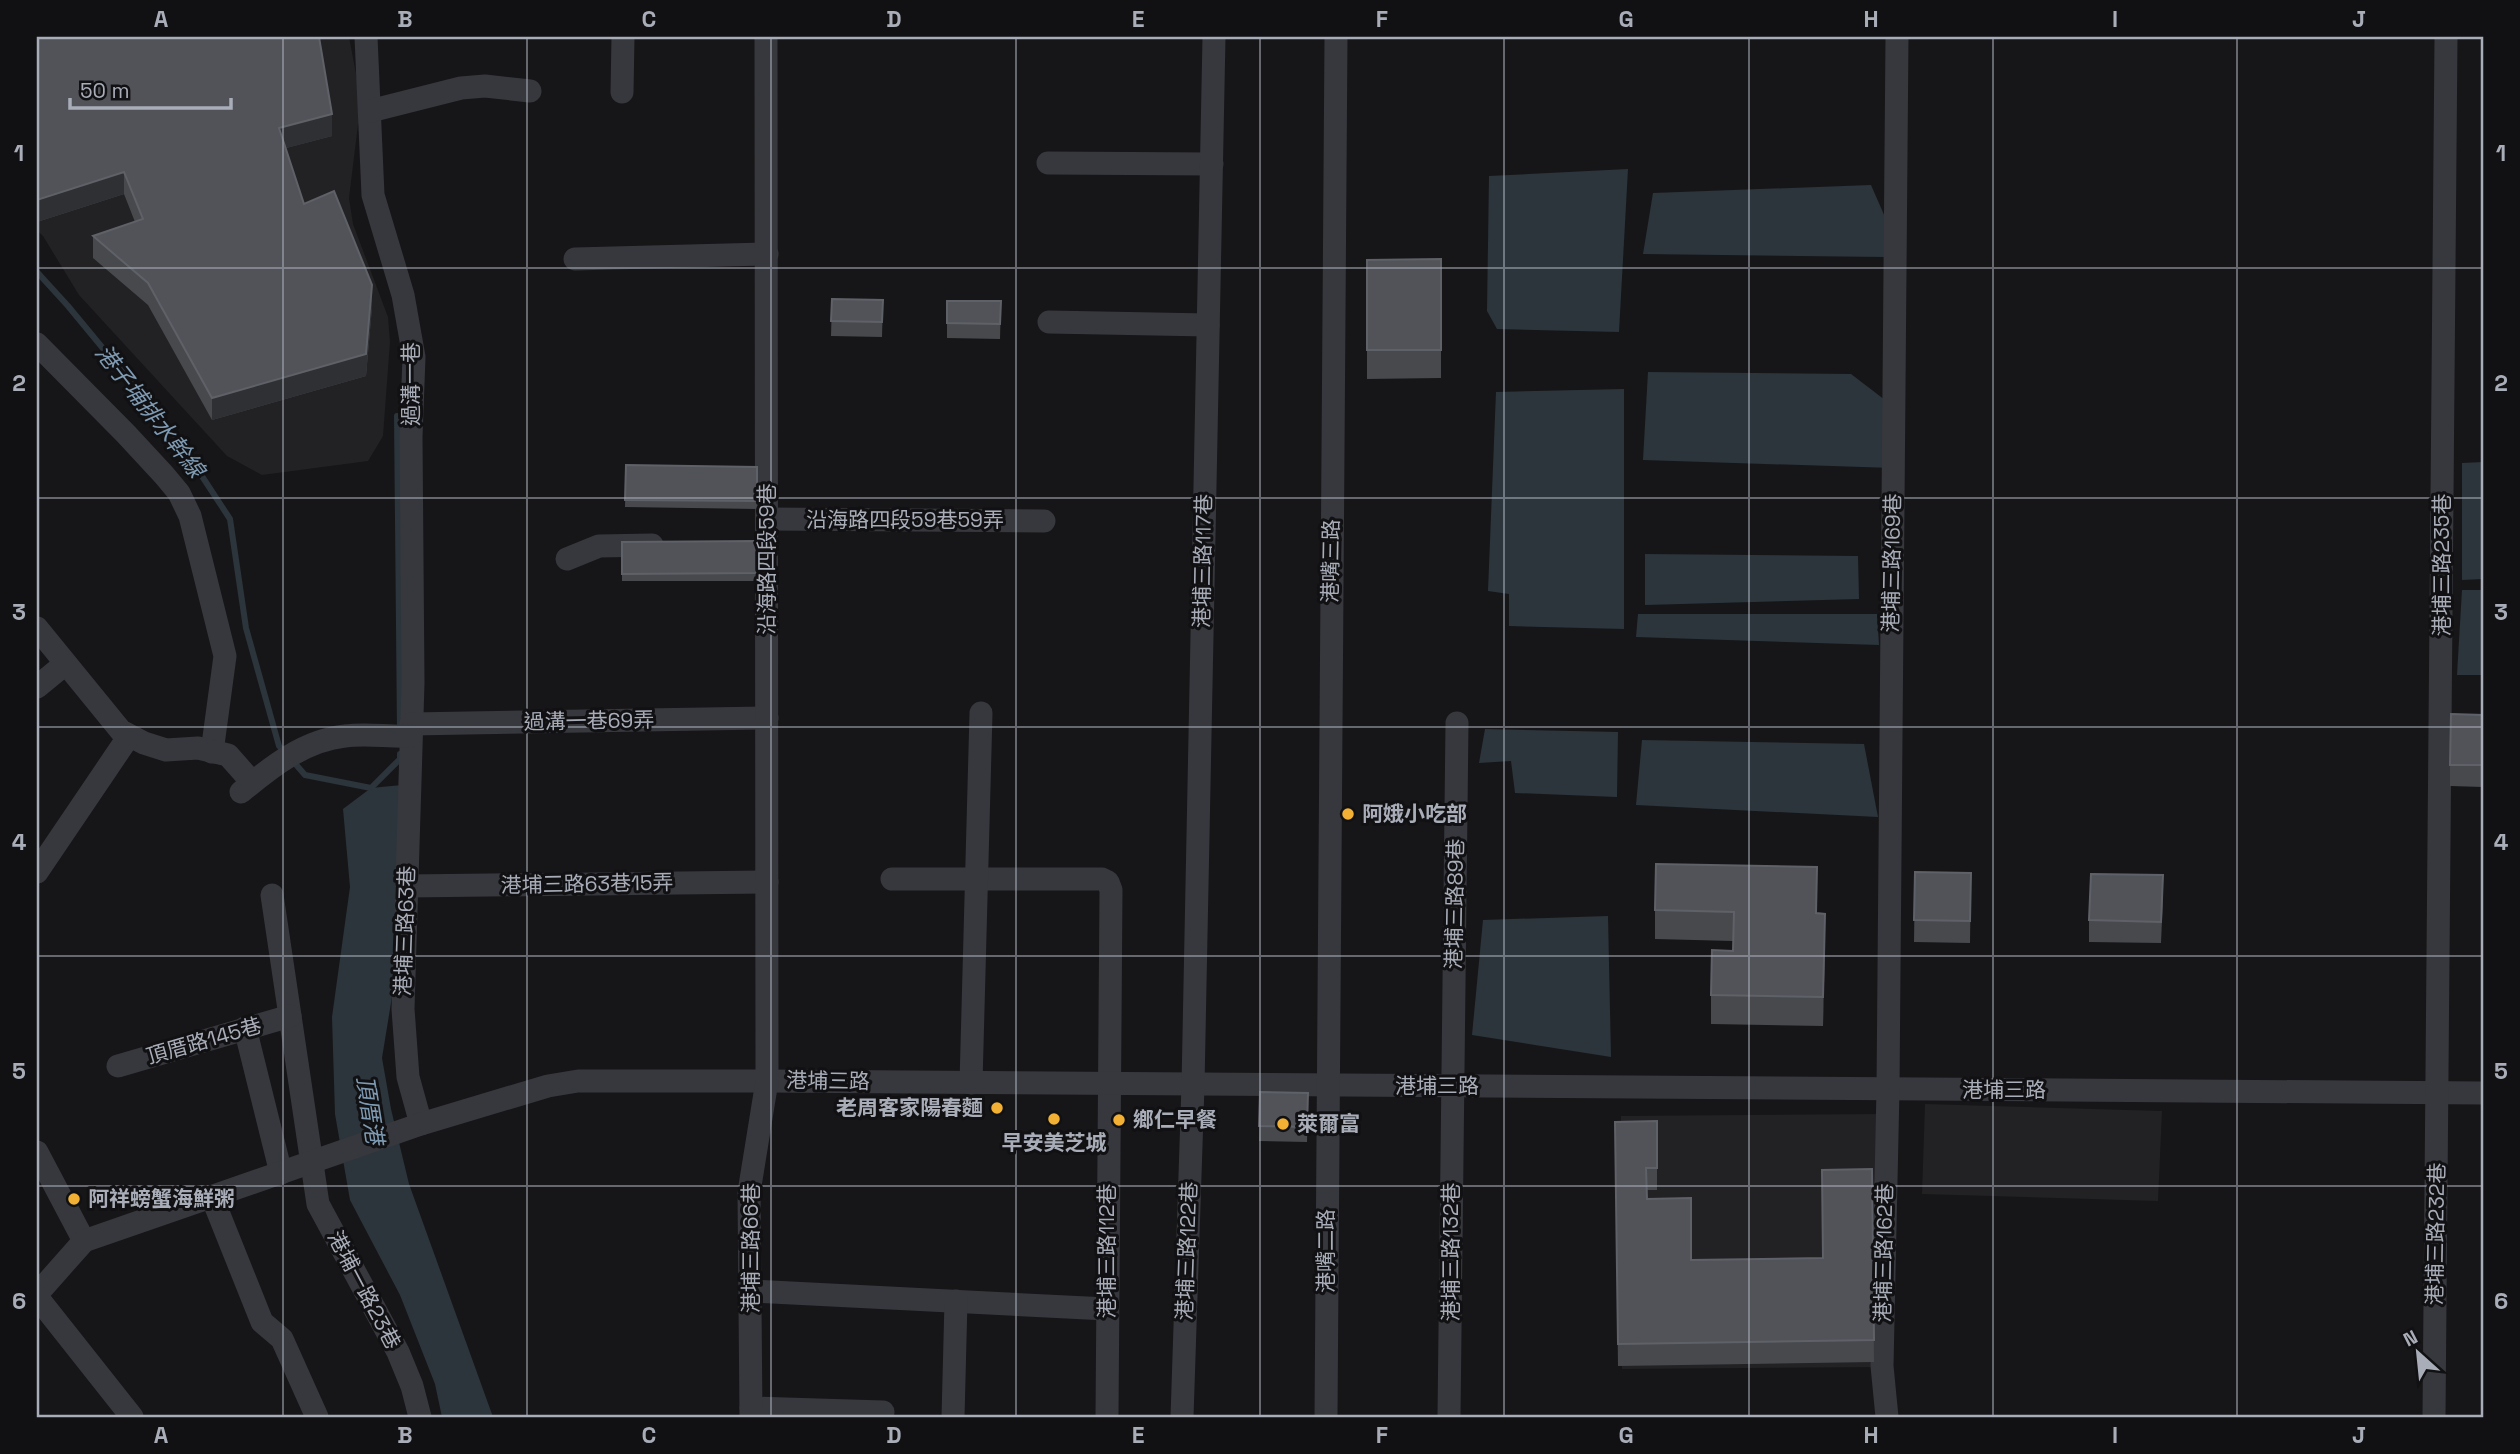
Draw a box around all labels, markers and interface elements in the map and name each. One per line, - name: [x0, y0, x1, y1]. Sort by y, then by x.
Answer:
- text: A: [154, 4, 169, 34]
- text: B: [397, 4, 413, 34]
- text: C: [642, 4, 656, 34]
- text: D: [886, 4, 902, 34]
- text: E: [1132, 4, 1144, 34]
- text: F: [1376, 4, 1388, 34]
- text: G: [1618, 4, 1634, 34]
- text: H: [1863, 4, 1879, 34]
- text: I: [2112, 4, 2118, 34]
- text: J: [2352, 4, 2366, 34]
- scale bar: [70, 66, 231, 110]
- text: 50 m: [80, 77, 130, 104]
- text: 1: [14, 138, 24, 168]
- text: 1: [2496, 138, 2506, 168]
- water label: 港子埔排水幹線: [89, 338, 213, 486]
- street label: 過溝一巷: [397, 342, 424, 426]
- text: 2: [12, 368, 26, 398]
- text: 2: [2494, 368, 2508, 398]
- street label: 沿海路四段59巷: [753, 483, 780, 635]
- street label: 港埔三路169巷: [1877, 493, 1906, 633]
- street label: 港埔三路117巷: [1188, 494, 1217, 628]
- street label: 港埔三路235巷: [2428, 494, 2455, 636]
- street label: 沿海路四段59巷59弄: [806, 506, 1004, 533]
- street label: 港嘴三路: [1316, 519, 1345, 603]
- text: 3: [12, 597, 26, 627]
- text: 3: [2494, 597, 2508, 627]
- street label: 過溝一巷69弄: [523, 706, 655, 735]
- place label: 阿娥小吃部: [1362, 800, 1467, 827]
- marker: 阿娥小吃部: [1340, 806, 1356, 822]
- text: 4: [12, 827, 27, 857]
- text: 4: [2494, 827, 2509, 857]
- street label: 港埔三路89巷: [1440, 838, 1469, 970]
- street label: 港埔三路63巷: [389, 865, 420, 997]
- street label: 港埔三路63巷15弄: [500, 868, 674, 899]
- street label: 頂厝路145巷: [143, 1011, 265, 1070]
- text: 5: [12, 1056, 26, 1086]
- text: 5: [2494, 1056, 2508, 1086]
- street label: 港埔三路: [786, 1066, 870, 1095]
- street label: 港埔三路: [1395, 1072, 1479, 1099]
- water label: 頂厝港: [350, 1074, 391, 1149]
- street label: 港埔三路: [1962, 1076, 2046, 1103]
- place label: 老周客家陽春麵: [836, 1094, 983, 1121]
- marker: 老周客家陽春麵: [989, 1100, 1005, 1116]
- place label: 鄉仁早餐: [1133, 1106, 1217, 1133]
- place label: 萊爾富: [1297, 1110, 1360, 1137]
- marker: 早安美芝城: [1046, 1111, 1062, 1127]
- marker: 鄉仁早餐: [1111, 1112, 1127, 1128]
- marker: 萊爾富: [1275, 1116, 1291, 1132]
- place label: 早安美芝城: [1002, 1129, 1107, 1156]
- street label: 港埔三路232巷: [2421, 1162, 2450, 1306]
- street label: 港埔三路122巷: [1171, 1181, 1202, 1321]
- street label: 港埔三路132巷: [1437, 1182, 1464, 1322]
- street label: 港埔三路66巷: [737, 1183, 764, 1313]
- street label: 港埔三路112巷: [1093, 1183, 1120, 1319]
- street label: 港埔三路162巷: [1869, 1183, 1898, 1323]
- place label: 阿祥螃蟹海鮮粥: [88, 1185, 235, 1212]
- marker: 阿祥螃蟹海鮮粥: [66, 1191, 82, 1207]
- street label: 港嘴二路: [1312, 1209, 1339, 1293]
- street label: 港埔一路23巷: [322, 1226, 407, 1354]
- text: 6: [12, 1286, 26, 1316]
- text: 6: [2494, 1286, 2508, 1316]
- north arrow: [2384, 1318, 2454, 1388]
- text: N: [2399, 1324, 2422, 1352]
- text: A: [154, 1420, 169, 1450]
- text: B: [397, 1420, 413, 1450]
- text: C: [642, 1420, 656, 1450]
- text: D: [886, 1420, 902, 1450]
- text: E: [1132, 1420, 1144, 1450]
- text: F: [1376, 1420, 1388, 1450]
- text: G: [1618, 1420, 1634, 1450]
- text: H: [1863, 1420, 1879, 1450]
- text: I: [2112, 1420, 2118, 1450]
- text: J: [2352, 1420, 2366, 1450]

